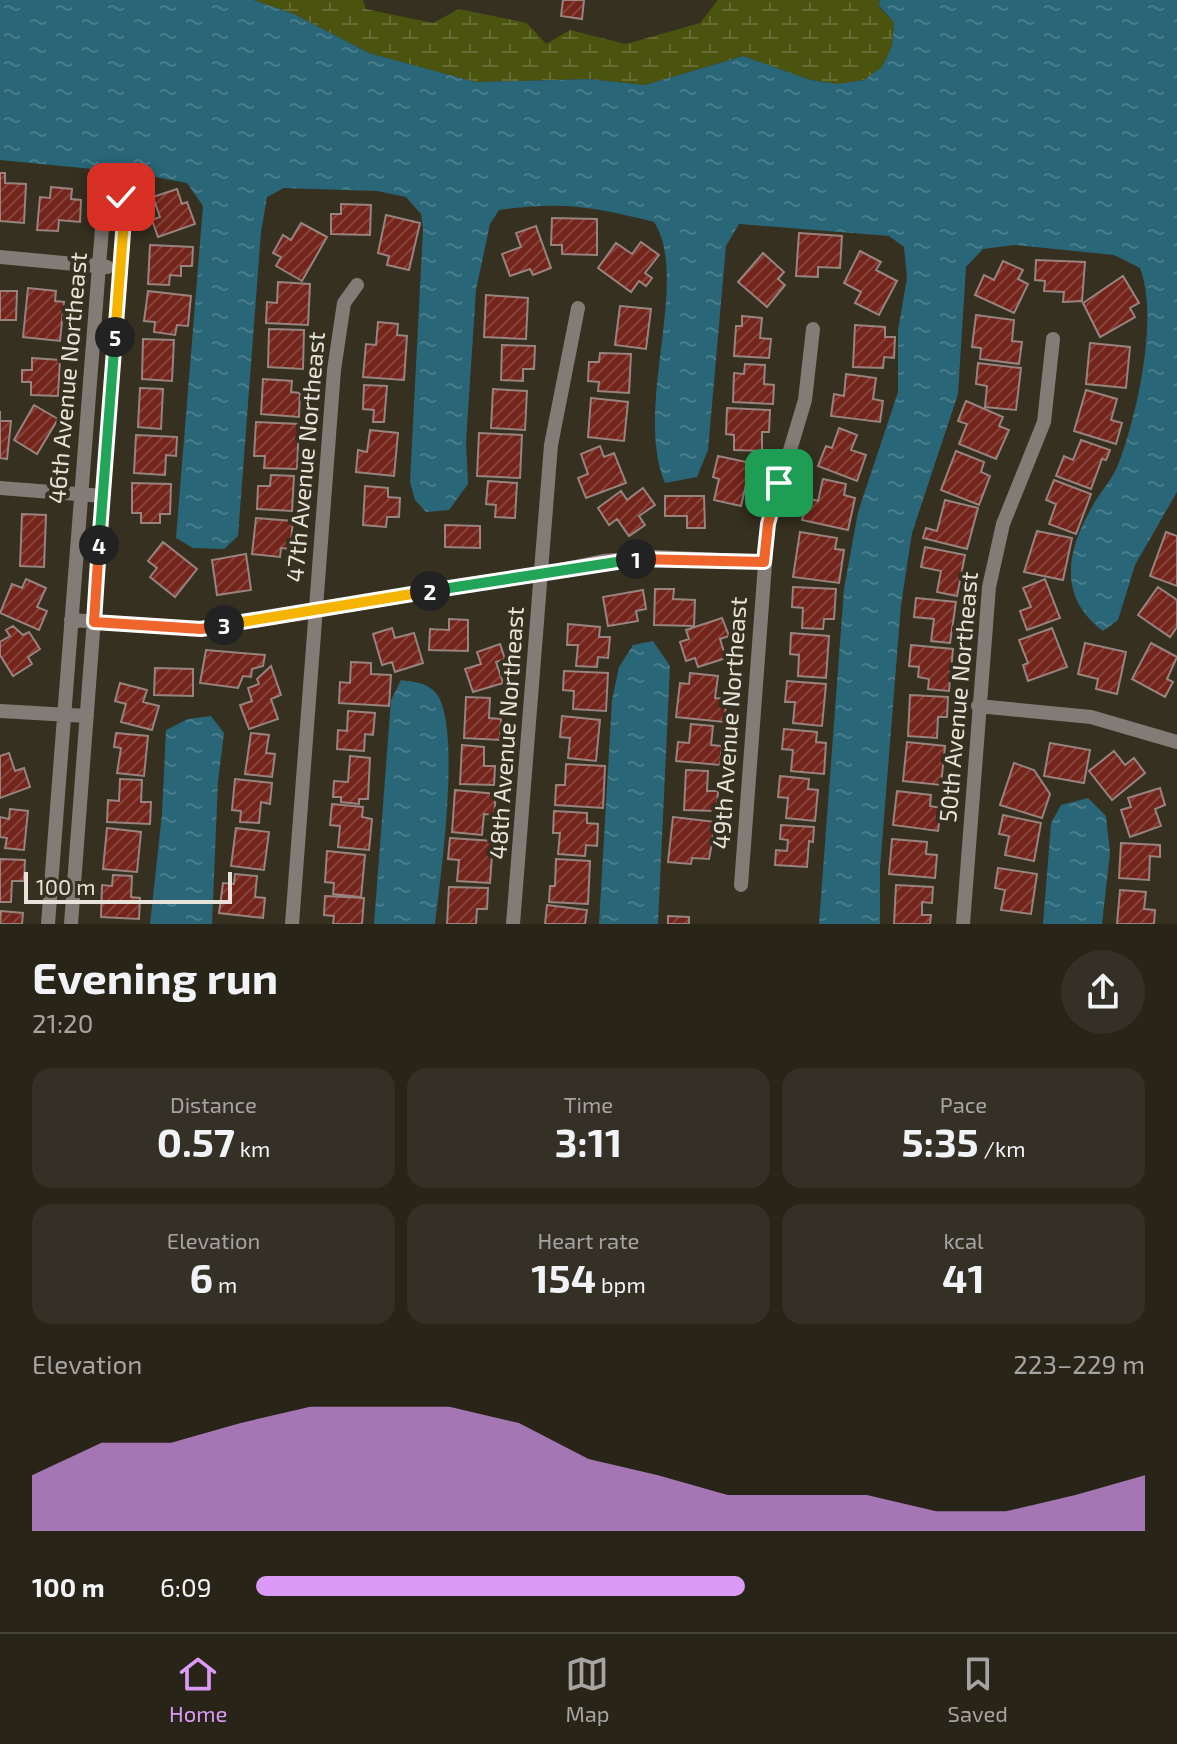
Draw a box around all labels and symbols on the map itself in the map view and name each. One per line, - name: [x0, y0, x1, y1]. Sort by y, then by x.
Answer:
- pin: [87, 163, 155, 231]
- street label: 46th Avenue Northeast: [41, 251, 92, 505]
- pin: 5: [95, 317, 135, 357]
- street label: 47th Avenue Northeast: [279, 330, 330, 583]
- pin: [745, 449, 813, 517]
- pin: 4: [79, 525, 119, 565]
- pin: 1: [616, 539, 656, 579]
- street label: 50th Avenue Northeast: [932, 570, 983, 823]
- pin: 2: [410, 571, 450, 611]
- street label: 49th Avenue Northeast: [705, 596, 752, 850]
- pin: 3: [204, 605, 244, 645]
- street label: 48th Avenue Northeast: [482, 605, 529, 860]
- scale bar: [24, 868, 232, 904]

